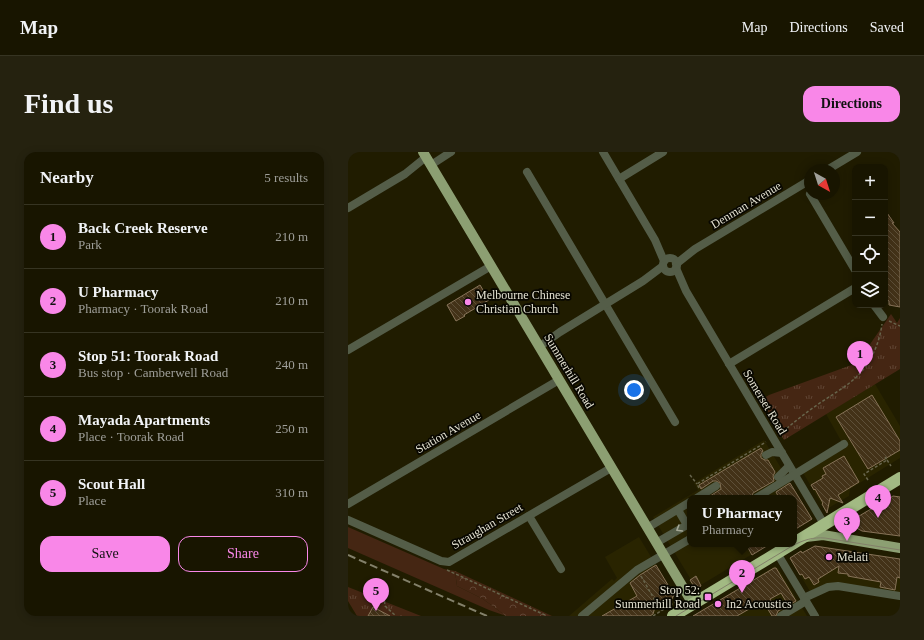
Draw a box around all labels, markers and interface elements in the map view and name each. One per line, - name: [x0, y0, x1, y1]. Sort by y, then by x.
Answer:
- text: Map: [20, 17, 58, 38]
- text: Map: [742, 20, 767, 35]
- text: Directions: [789, 20, 848, 35]
- text: Saved: [870, 20, 904, 35]
- button: Directions: [803, 86, 900, 122]
- text: Find us: [24, 88, 114, 119]
- north arrow: [804, 164, 840, 200]
- map controls: [852, 164, 888, 308]
- button: +: [852, 164, 888, 200]
- text: Nearby: [40, 168, 94, 187]
- text: 5 results: [264, 170, 308, 185]
- street label: Denman Avenue: [708, 179, 784, 231]
- button: −: [852, 200, 888, 236]
- text: Back Creek Reserve: [78, 220, 208, 236]
- text: 1: [50, 229, 56, 244]
- text: 210 m: [275, 229, 308, 244]
- button: locate: [852, 236, 888, 272]
- text: Park: [78, 237, 102, 252]
- button: layers: [852, 272, 888, 308]
- text: U Pharmacy: [78, 284, 158, 300]
- place label: Melbourne Chinese Christian Church: [476, 288, 570, 316]
- text: 2: [50, 293, 56, 308]
- text: 210 m: [275, 293, 308, 308]
- marker: Melbourne Chinese Christian Church: [463, 297, 473, 307]
- text: Pharmacy · Toorak Road: [78, 301, 208, 316]
- street label: Summerhill Road: [541, 331, 597, 411]
- pin: 1: [847, 341, 873, 374]
- text: Stop 51: Toorak Road: [78, 348, 218, 364]
- text: 3: [50, 357, 56, 372]
- text: 240 m: [275, 357, 308, 372]
- text: Bus stop · Camberwell Road: [78, 365, 228, 380]
- street label: Somerset Road: [740, 367, 790, 437]
- your location: [624, 380, 644, 400]
- street label: Station Avenue: [413, 408, 483, 456]
- text: Mayada Apartments: [78, 412, 210, 428]
- text: 4: [50, 421, 56, 436]
- text: 250 m: [275, 421, 308, 436]
- text: Place · Toorak Road: [78, 429, 184, 444]
- text: Scout Hall: [78, 476, 145, 492]
- text: 5: [50, 485, 56, 500]
- text: 310 m: [275, 485, 308, 500]
- pin: 4: [865, 485, 891, 518]
- text: Place: [78, 493, 106, 508]
- popup: [687, 495, 797, 547]
- street label: Straughan Street: [449, 500, 526, 552]
- text: U Pharmacy: [702, 505, 782, 521]
- pin: 3: [834, 508, 860, 541]
- text: Pharmacy: [702, 522, 754, 537]
- one-way arrow: [676, 525, 683, 532]
- button: Save: [40, 536, 170, 572]
- button: Share: [178, 536, 308, 572]
- place label: Melati: [837, 550, 869, 564]
- marker: Melati: [824, 552, 834, 562]
- pin: 2: [729, 560, 755, 593]
- pin: 5: [363, 578, 389, 611]
- place label: Stop 52: Summerhill Road: [615, 583, 700, 611]
- marker: Stop 52: Summerhill Road: [703, 592, 713, 602]
- place label: In2 Acoustics: [726, 597, 792, 611]
- marker: In2 Acoustics: [713, 599, 723, 609]

